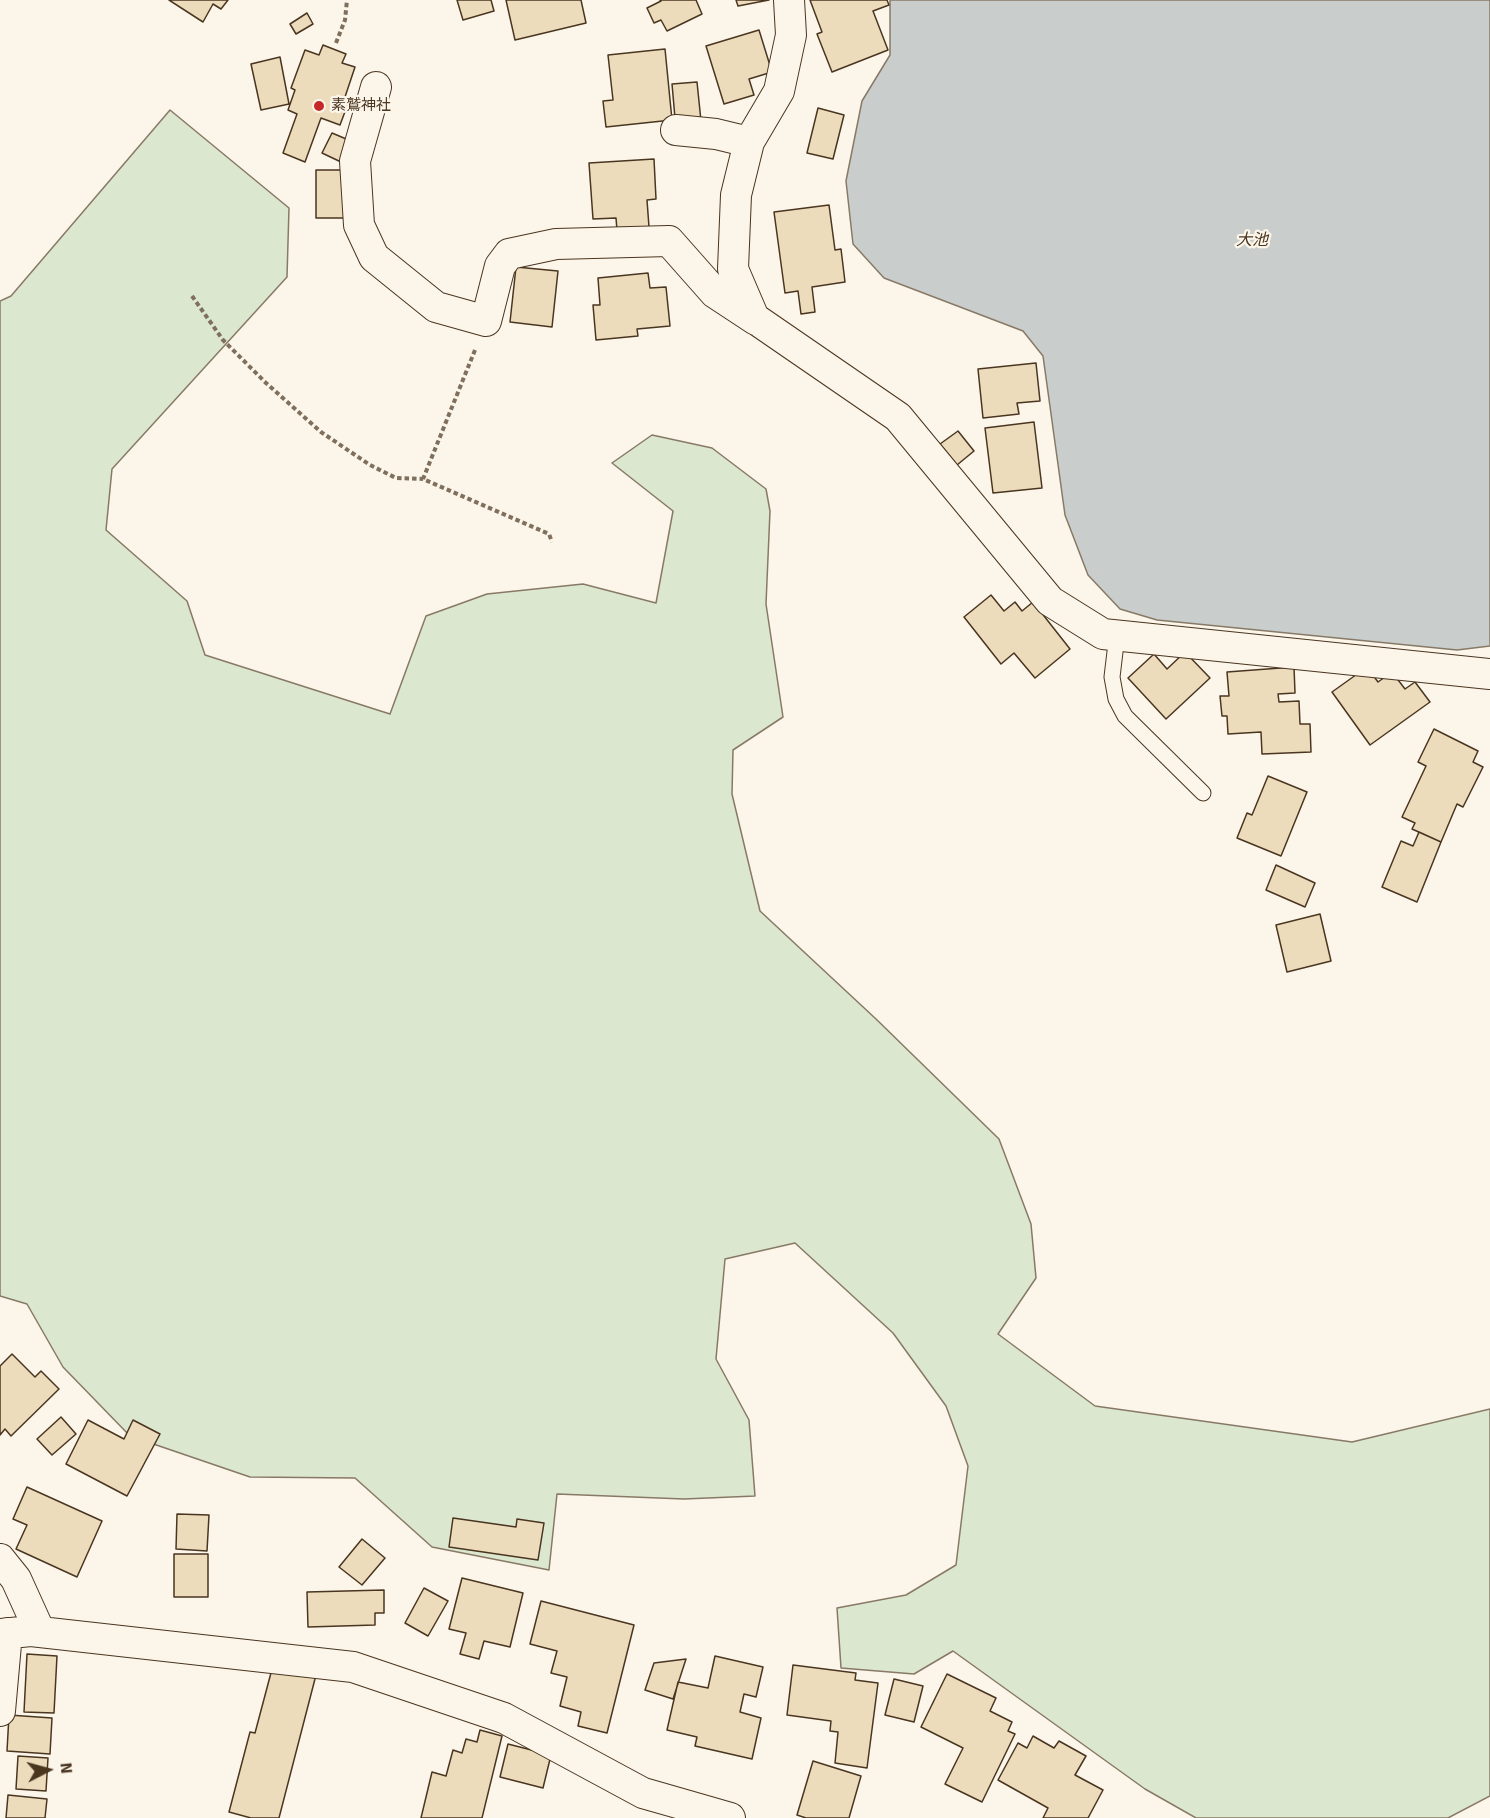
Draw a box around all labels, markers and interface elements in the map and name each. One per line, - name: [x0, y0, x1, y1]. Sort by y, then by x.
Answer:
- place label: 素鷲神社: [331, 97, 391, 115]
- marker: 素鷲神社: [312, 99, 326, 113]
- water label: 大池: [1236, 231, 1268, 251]
- north arrow: [18, 1740, 78, 1800]
- text: N: [55, 1762, 76, 1775]

